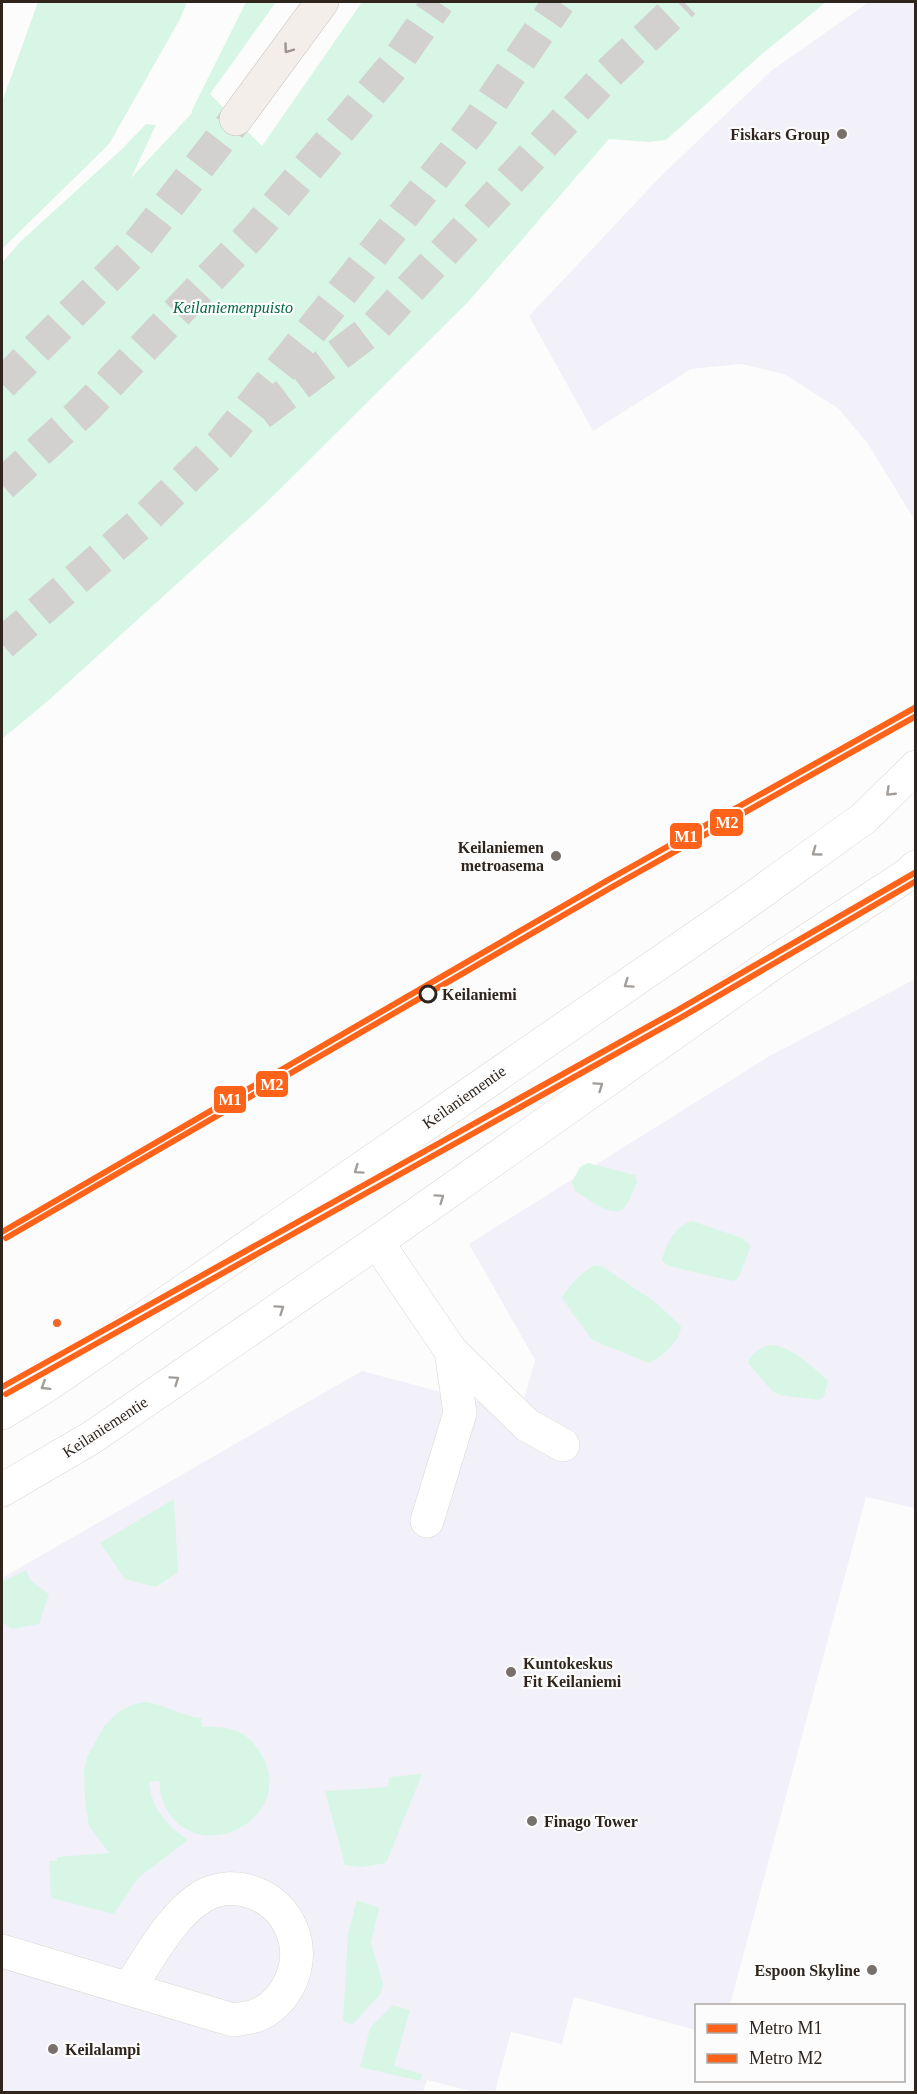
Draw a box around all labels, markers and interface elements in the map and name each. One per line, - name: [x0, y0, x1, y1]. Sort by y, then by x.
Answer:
- one-way arrow: [284, 42, 295, 53]
- place label: Fiskars Group: [730, 126, 830, 144]
- marker: Fiskars Group: [835, 127, 849, 141]
- park label: Keilaniemenpuisto: [172, 299, 293, 317]
- one-way arrow: [886, 785, 897, 796]
- line badge: M2: [709, 808, 744, 837]
- text: M2: [715, 814, 739, 831]
- line badge: M1: [669, 822, 703, 850]
- text: M1: [674, 828, 698, 845]
- place label: Keilaniemen metroasema: [458, 839, 544, 874]
- one-way arrow: [812, 845, 823, 856]
- marker: Keilaniemen metroasema: [549, 849, 563, 863]
- one-way arrow: [624, 977, 635, 988]
- marker: Keilaniemi: [419, 985, 437, 1003]
- place label: Keilaniemi: [442, 986, 517, 1003]
- street label: Keilaniementie: [419, 1062, 509, 1132]
- line badge: M2: [255, 1070, 289, 1098]
- text: M2: [260, 1076, 284, 1093]
- one-way arrow: [593, 1082, 604, 1093]
- line badge: M1: [213, 1085, 247, 1114]
- text: M1: [218, 1091, 242, 1108]
- one-way arrow: [354, 1163, 365, 1174]
- one-way arrow: [433, 1194, 444, 1205]
- one-way arrow: [273, 1305, 284, 1316]
- unlabelled marker: [51, 1317, 63, 1329]
- one-way arrow: [169, 1377, 180, 1388]
- one-way arrow: [40, 1379, 51, 1390]
- street label: Keilaniementie: [59, 1393, 151, 1461]
- place label: Kuntokeskus Fit Keilaniemi: [523, 1655, 622, 1690]
- marker: Kuntokeskus Fit Keilaniemi: [504, 1665, 518, 1679]
- place label: Finago Tower: [544, 1813, 638, 1831]
- marker: Finago Tower: [525, 1814, 539, 1828]
- place label: Espoon Skyline: [755, 1962, 860, 1980]
- marker: Espoon Skyline: [865, 1963, 879, 1977]
- legend: [695, 2004, 905, 2082]
- text: Metro M1: [749, 2018, 823, 2038]
- place label: Keilalampi: [65, 2041, 141, 2059]
- marker: Keilalampi: [46, 2042, 60, 2056]
- text: Metro M2: [749, 2048, 823, 2068]

